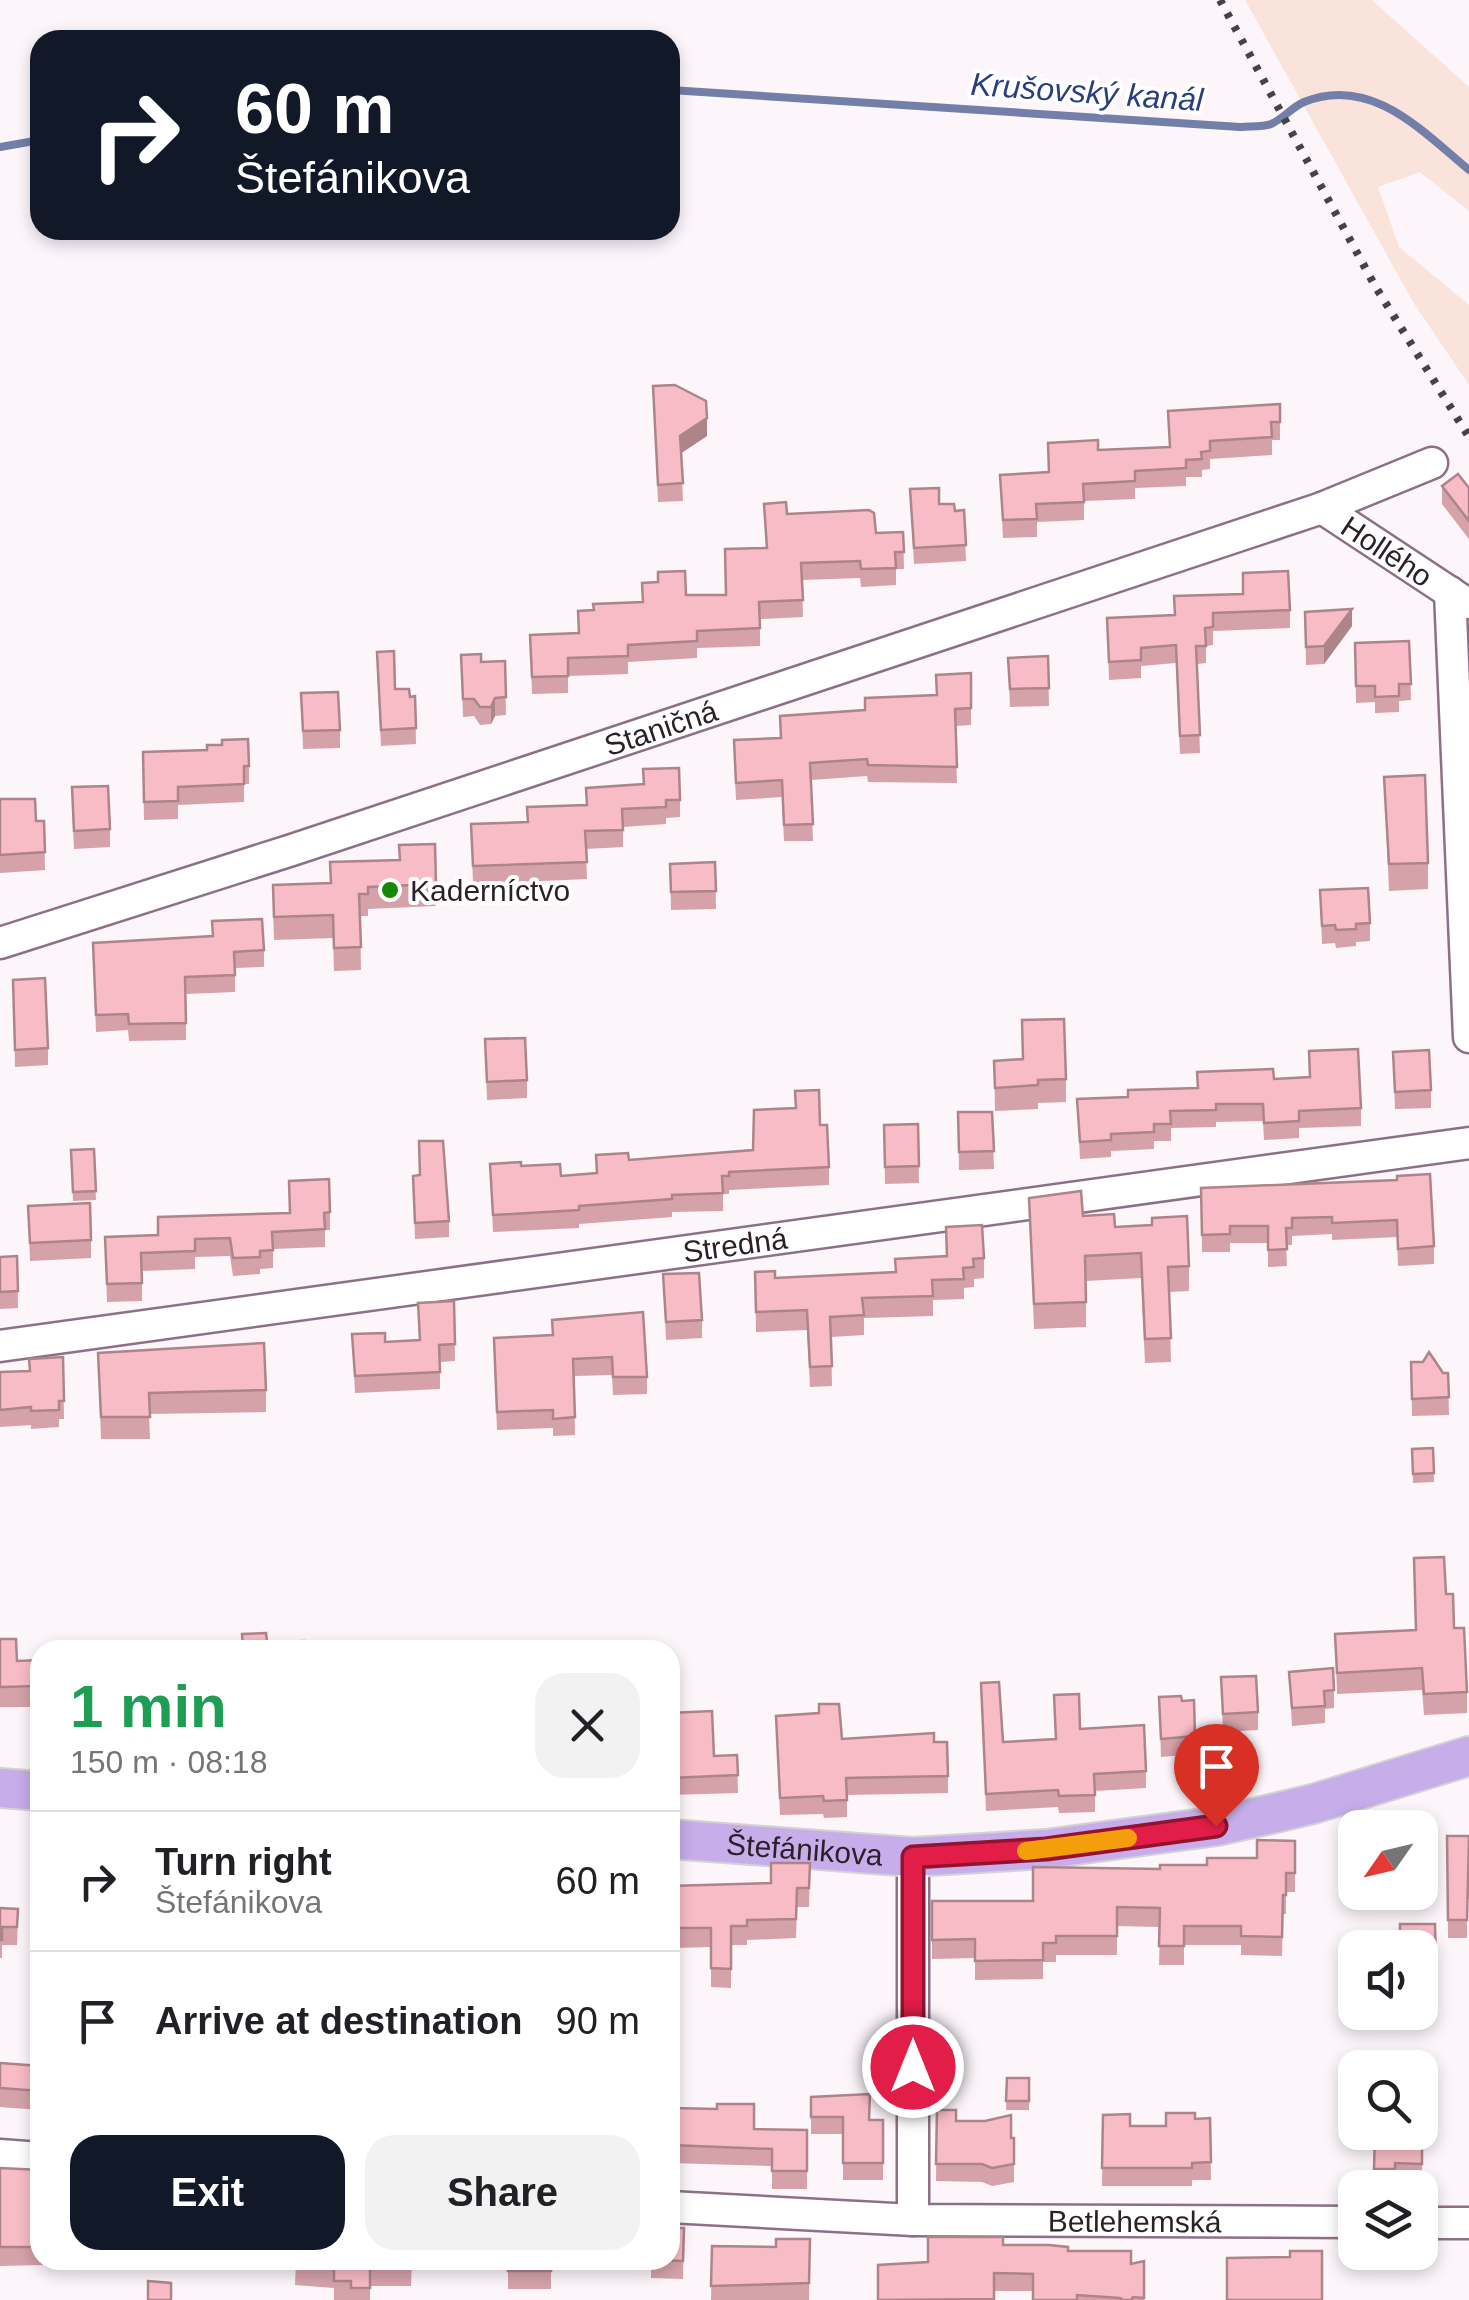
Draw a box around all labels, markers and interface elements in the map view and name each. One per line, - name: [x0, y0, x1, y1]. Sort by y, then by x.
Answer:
- water label: Krušovský kanál: [970, 66, 1205, 118]
- icon: right: [70, 70, 200, 200]
- text: 60 m: [235, 70, 395, 148]
- text: Štefánikova: [235, 152, 470, 203]
- street label: Hollého: [1336, 509, 1439, 593]
- street label: Staničná: [600, 693, 722, 762]
- place label: Kaderníctvo: [410, 874, 570, 907]
- marker: Kaderníctvo: [379, 879, 401, 901]
- street label: Stredná: [681, 1221, 790, 1268]
- text: 1 min: [70, 1673, 227, 1740]
- button: close: [535, 1673, 640, 1778]
- pin: [1174, 1724, 1259, 1827]
- icon: arrive: [1189, 1739, 1244, 1794]
- text: 150 m · 08:18: [70, 1744, 267, 1780]
- north arrow: [1338, 1810, 1438, 1910]
- map controls: [1338, 1810, 1438, 2270]
- street label: Štefánikova: [725, 1827, 884, 1871]
- text: Turn right: [155, 1841, 332, 1883]
- icon: right: [70, 1854, 125, 1909]
- text: 60 m: [556, 1860, 640, 1902]
- text: Štefánikova: [155, 1884, 322, 1920]
- button: sound: [1338, 1930, 1438, 2030]
- icon: arrive: [70, 1994, 125, 2049]
- text: Arrive at destination: [155, 2000, 522, 2042]
- text: 90 m: [556, 2000, 640, 2042]
- position arrow: [861, 2015, 965, 2119]
- button: search: [1338, 2050, 1438, 2150]
- button: Exit: [70, 2135, 345, 2250]
- button: Share: [365, 2135, 640, 2250]
- button: layers: [1338, 2170, 1438, 2270]
- street label: Betlehemská: [1048, 2204, 1222, 2238]

